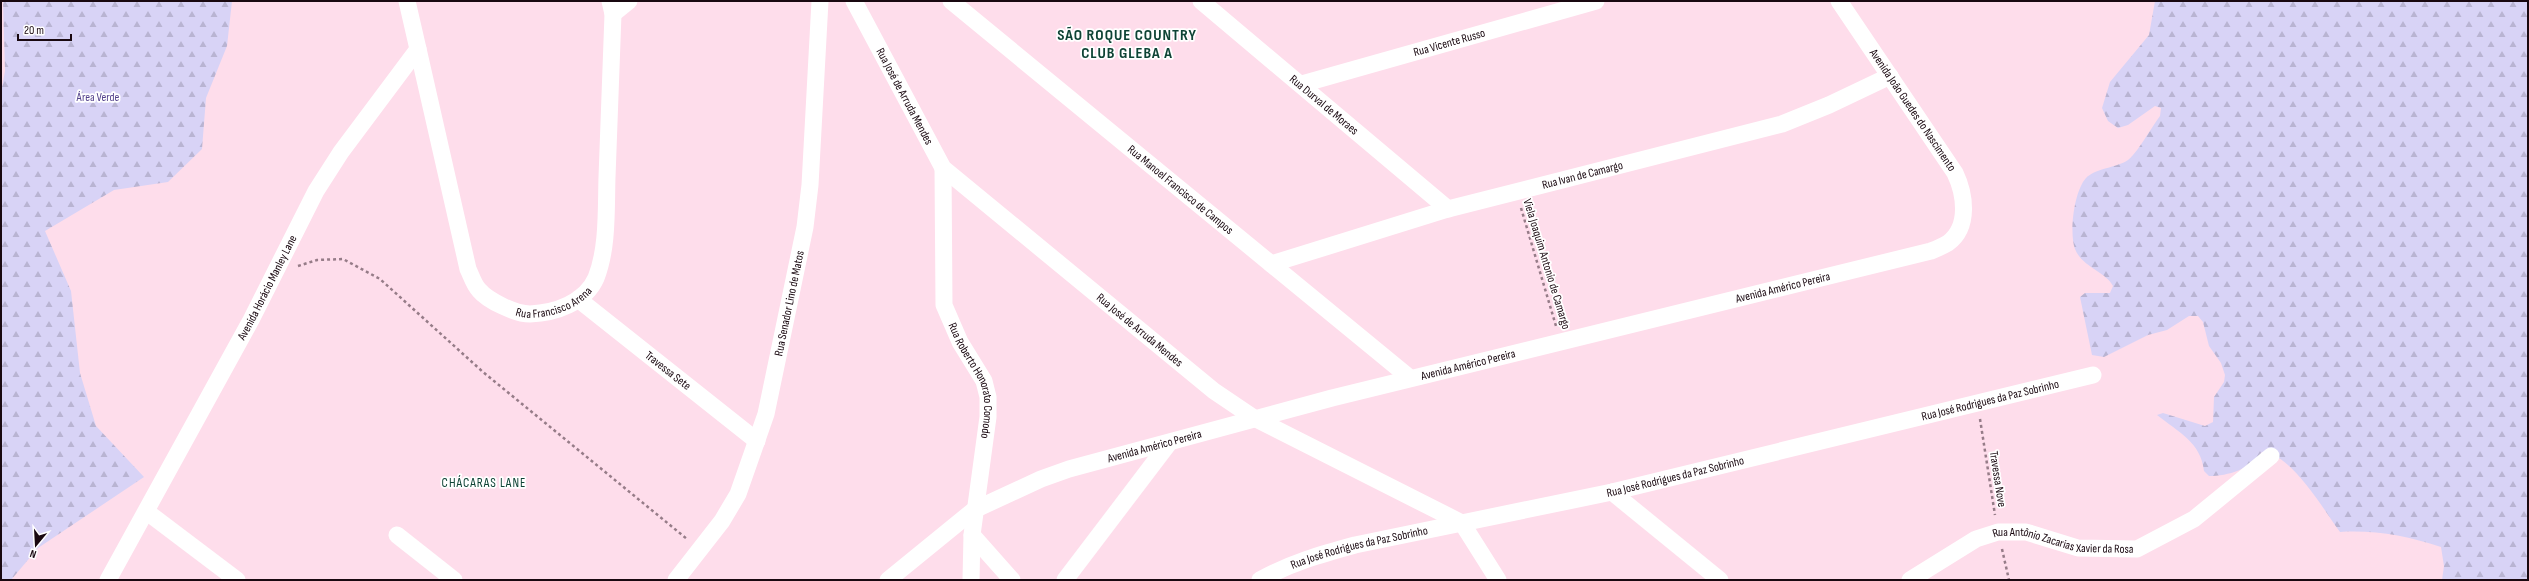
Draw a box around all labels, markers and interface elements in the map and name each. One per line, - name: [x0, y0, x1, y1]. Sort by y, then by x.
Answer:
- scale bar: [18, 16, 71, 42]
- text: 20 m: [24, 23, 44, 38]
- district label: SÃO ROQUE COUNTRY CLUB GLEBA A: [1057, 26, 1197, 63]
- street label: Rua Vicente Russo: [1412, 26, 1487, 60]
- street label: Avenida João Guedes do Nascimento: [1865, 45, 1959, 174]
- street label: Rua José de Arruda Mendes: [872, 46, 936, 148]
- street label: Rua Durval de Moraes: [1286, 72, 1361, 138]
- park label: Área Verde: [76, 90, 120, 105]
- street label: Rua Manoel Francisco de Campos: [1124, 142, 1236, 238]
- street label: Rua Ivan de Camargo: [1540, 158, 1625, 193]
- street label: Viela Joaquim Antonio de Camargo: [1520, 197, 1574, 331]
- street label: Avenida Horácio Manley Lane: [234, 233, 301, 344]
- street label: Rua Senador Lino de Matos: [771, 249, 808, 358]
- street label: Avenida Américo Pereira: [1733, 269, 1832, 307]
- street label: Rua Francisco Arena: [514, 284, 596, 322]
- street label: Rua José de Arruda Mendes: [1093, 290, 1186, 370]
- street label: Rua Roberto Honorato Comodo: [945, 320, 995, 439]
- street label: Avenida Américo Pereira: [1418, 346, 1517, 384]
- street label: Travessa Sete: [642, 348, 694, 394]
- street label: Rua José Rodrigues da Paz Sobrinho: [1920, 377, 2060, 424]
- street label: Avenida Américo Pereira: [1105, 426, 1204, 467]
- street label: Travessa Nove: [1986, 450, 2009, 508]
- street label: Rua José Rodrigues da Paz Sobrinho: [1605, 453, 1746, 501]
- district label: CHÁCARAS LANE: [442, 475, 526, 491]
- street label: Rua José Rodrigues da Paz Sobrinho: [1289, 523, 1429, 573]
- north arrow: [16, 525, 56, 565]
- street label: Rua Antônio Zacarias Xavier da Rosa: [1991, 525, 2134, 557]
- text: N: [28, 547, 38, 561]

